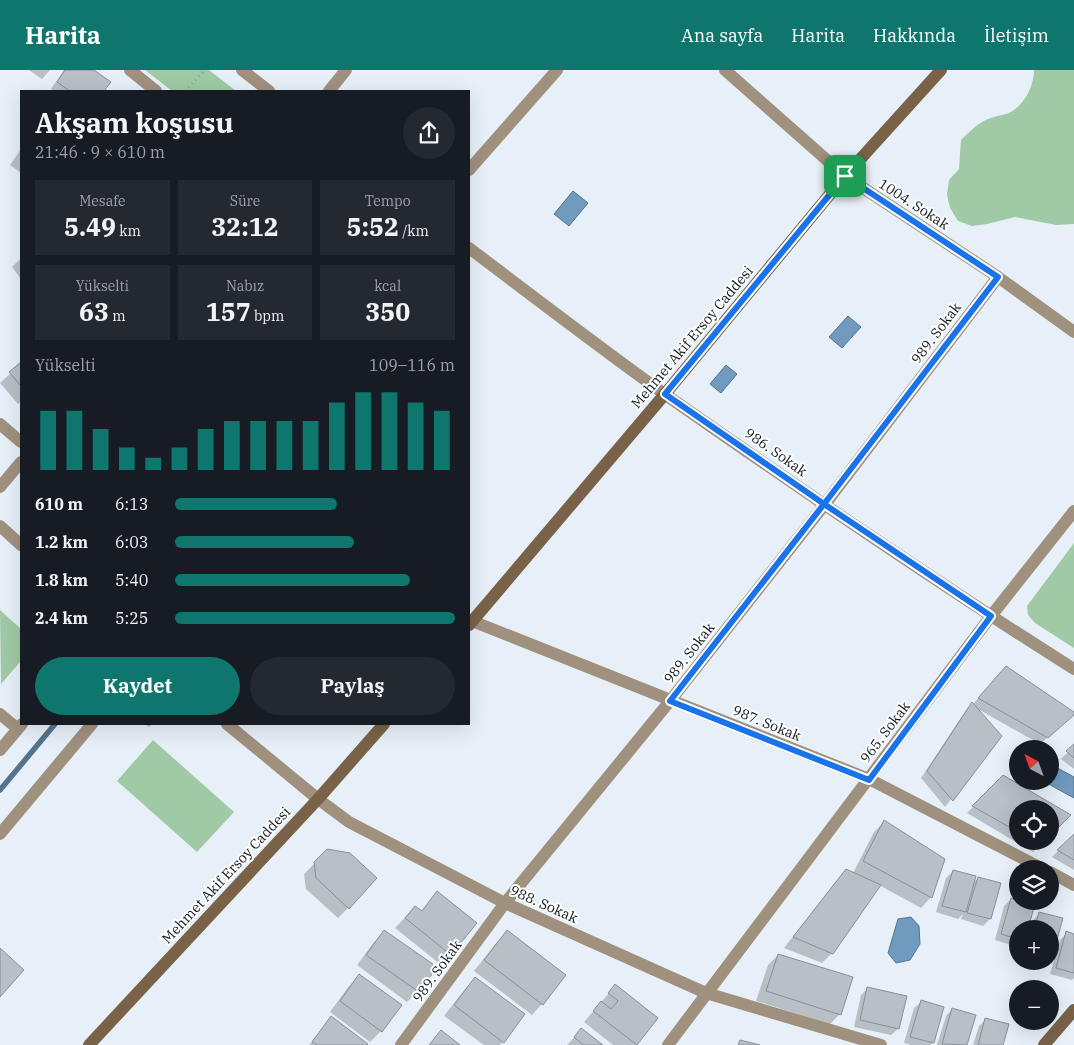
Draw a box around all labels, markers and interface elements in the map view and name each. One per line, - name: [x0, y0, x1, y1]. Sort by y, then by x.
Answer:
- text: Harita: [25, 19, 101, 51]
- text: Ana sayfa: [681, 24, 763, 47]
- text: Harita: [791, 24, 845, 47]
- text: Hakkında: [873, 24, 956, 47]
- text: İletişim: [984, 24, 1049, 47]
- text: Akşam koşusu: [35, 104, 234, 141]
- button: share: [403, 107, 455, 159]
- text: 21:46 · 9 × 610 m: [35, 142, 165, 162]
- pin: [824, 155, 866, 197]
- icon: arrive: [831, 162, 859, 190]
- street label: 1004. Sokak: [875, 174, 953, 234]
- text: Mesafe: [79, 192, 125, 210]
- text: Süre: [230, 192, 260, 210]
- text: Tempo: [365, 192, 411, 210]
- text: 5.49: [64, 210, 116, 243]
- text: 32:12: [211, 210, 279, 243]
- text: 5:52: [346, 210, 399, 243]
- text: km: [116, 222, 141, 240]
- text: /km: [399, 222, 429, 240]
- street label: Mehmet Akif Ersoy Caddesi: [627, 262, 757, 412]
- text: Yükselti: [76, 277, 129, 295]
- text: Nabız: [226, 277, 264, 295]
- text: kcal: [374, 277, 401, 295]
- text: 63: [79, 295, 109, 328]
- text: 157: [206, 295, 251, 328]
- text: 350: [365, 295, 410, 328]
- street label: 989. Sokak: [907, 298, 965, 367]
- text: m: [109, 307, 126, 325]
- text: bpm: [251, 307, 284, 325]
- text: Yükselti: [35, 355, 96, 375]
- text: 109–116 m: [369, 355, 455, 375]
- street label: 986. Sokak: [741, 424, 811, 481]
- text: 610 m: [35, 494, 83, 514]
- text: 6:13: [115, 494, 148, 514]
- text: 1.2 km: [35, 532, 88, 552]
- text: 6:03: [115, 532, 148, 552]
- text: 1.8 km: [35, 570, 88, 590]
- text: 5:40: [115, 570, 148, 590]
- text: 2.4 km: [35, 608, 88, 628]
- text: 5:25: [115, 608, 148, 628]
- street label: 989. Sokak: [660, 618, 719, 687]
- button: Kaydet: [35, 657, 240, 715]
- button: Paylaş: [250, 657, 455, 715]
- street label: 965. Sokak: [856, 697, 914, 766]
- street label: 987. Sokak: [730, 701, 805, 745]
- north arrow: [1009, 740, 1059, 790]
- map controls: [1009, 740, 1059, 1030]
- button: locate: [1009, 800, 1059, 850]
- street label: Mehmet Akif Ersoy Caddesi: [158, 803, 294, 947]
- button: layers: [1009, 860, 1059, 910]
- street label: 988. Sokak: [507, 881, 581, 927]
- button: +: [1009, 920, 1059, 970]
- street label: 989. Sokak: [408, 936, 466, 1006]
- button: −: [1009, 980, 1059, 1030]

